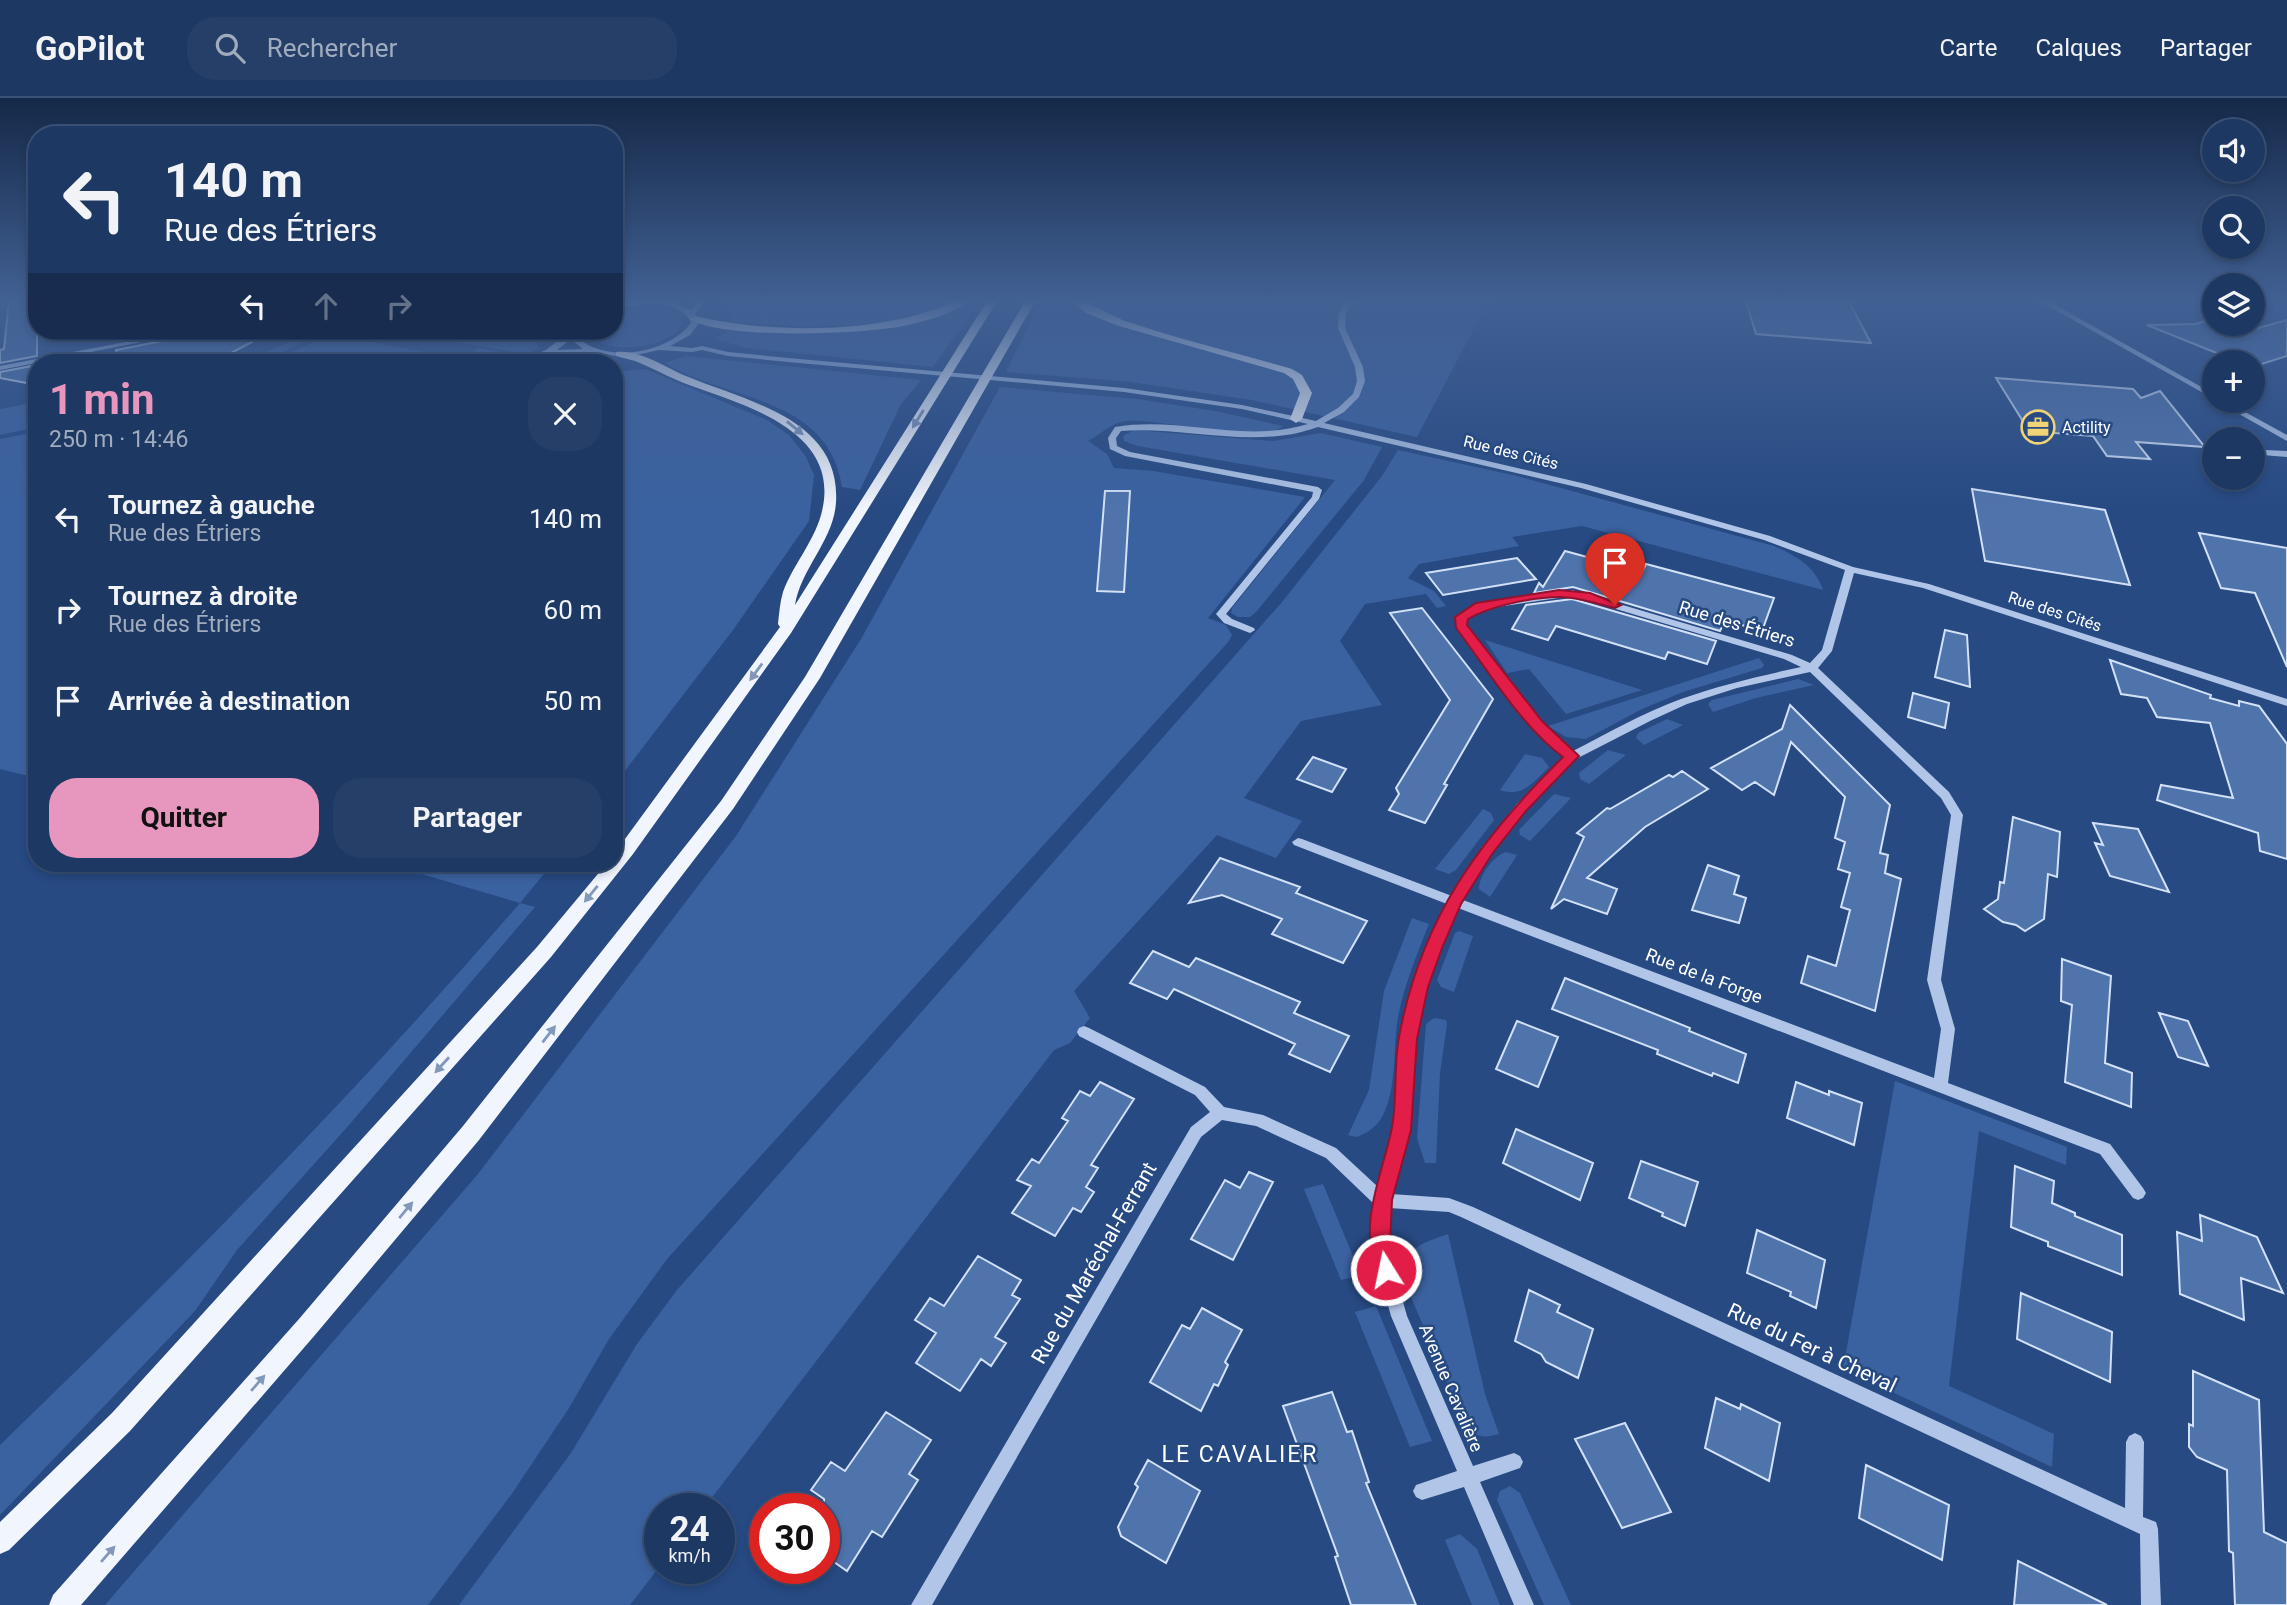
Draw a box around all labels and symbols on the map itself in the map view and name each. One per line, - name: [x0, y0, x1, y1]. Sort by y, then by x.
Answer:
- office icon: Actility: [2019, 408, 2057, 446]
- one-way arrow: [912, 409, 925, 428]
- place label: Actility: [2062, 418, 2111, 437]
- one-way arrow: [785, 420, 803, 435]
- street label: Rue des Cités: [1461, 432, 1560, 473]
- pin: [1585, 533, 1645, 605]
- street label: Rue des Cités: [2006, 587, 2104, 636]
- street label: Rue des Étriers: [1677, 596, 1798, 651]
- one-way arrow: [749, 663, 763, 681]
- one-way arrow: [584, 884, 599, 902]
- street label: Rue de la Forge: [1643, 944, 1766, 1007]
- one-way arrow: [542, 1025, 557, 1043]
- one-way arrow: [435, 1057, 450, 1074]
- street label: Rue du Maréchal-Ferrant: [1026, 1158, 1162, 1368]
- one-way arrow: [398, 1201, 414, 1219]
- position arrow: [1349, 1233, 1423, 1307]
- street label: Rue du Fer à Cheval: [1724, 1298, 1900, 1398]
- street label: Avenue Cavalière: [1415, 1321, 1488, 1455]
- one-way arrow: [250, 1374, 266, 1392]
- district label: LE CAVALIER: [1162, 1441, 1318, 1468]
- speed limit sign: 30: [749, 1493, 840, 1584]
- one-way arrow: [100, 1545, 116, 1563]

